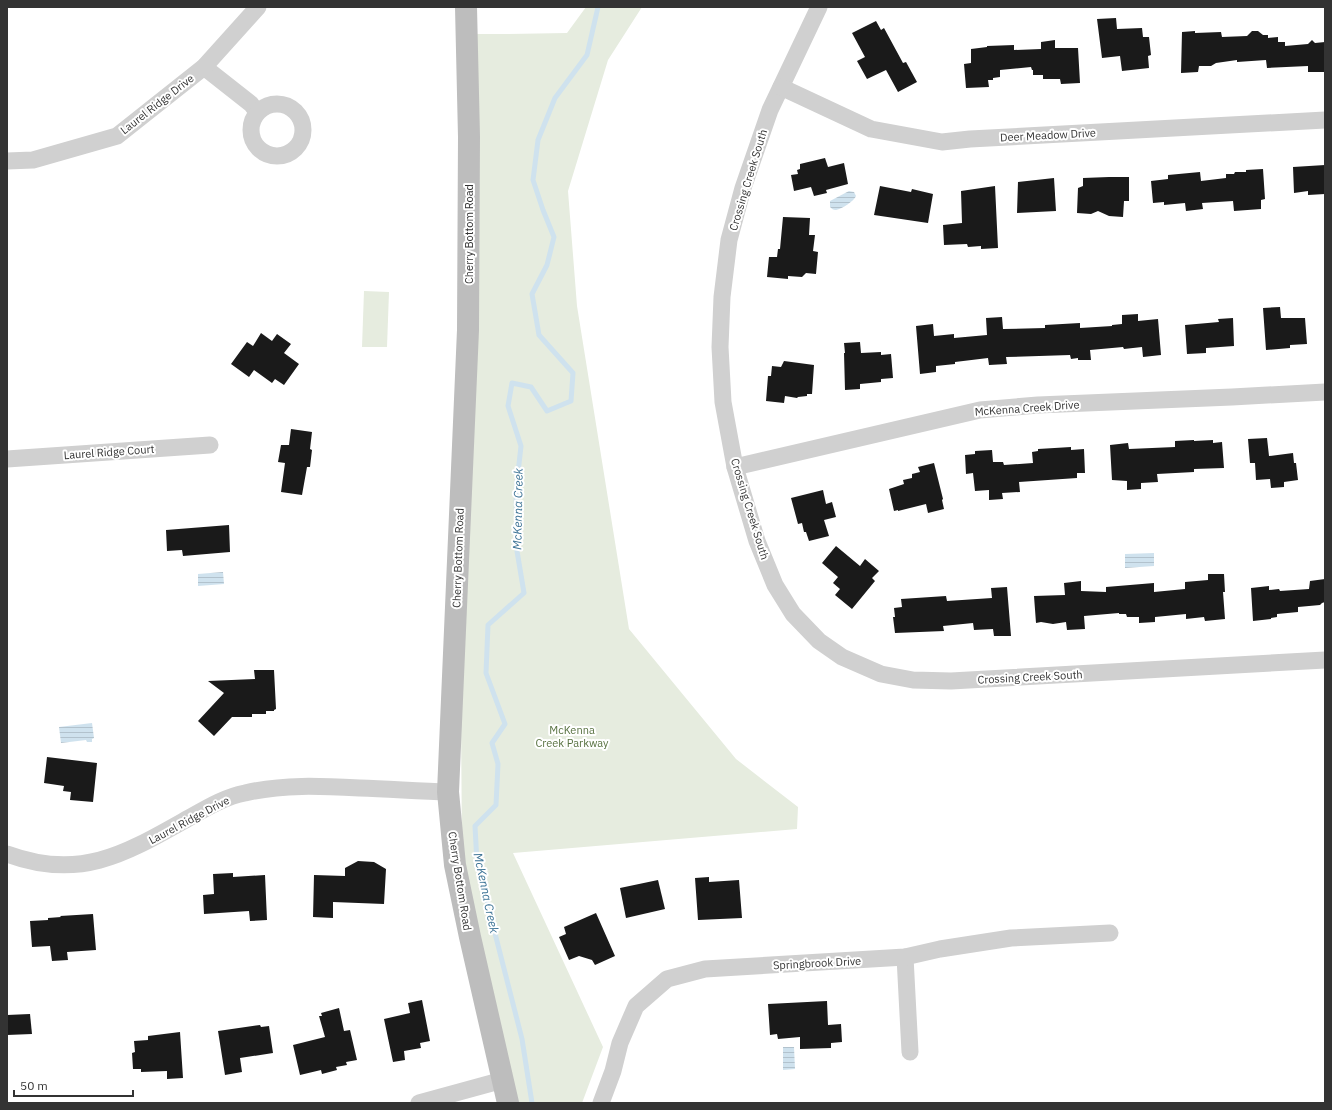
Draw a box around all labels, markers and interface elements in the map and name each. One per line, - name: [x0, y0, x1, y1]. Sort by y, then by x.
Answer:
- street label: Laurel Ridge Drive: [118, 71, 196, 137]
- street label: Deer Meadow Drive: [1000, 125, 1096, 145]
- street label: Crossing Creek South: [726, 128, 770, 232]
- street label: Cherry Bottom Road: [462, 184, 476, 284]
- street label: McKenna Creek Drive: [974, 397, 1080, 419]
- street label: Laurel Ridge Court: [63, 442, 155, 462]
- street label: Crossing Creek South: [728, 457, 772, 561]
- water label: McKenna Creek: [509, 467, 526, 550]
- street label: Cherry Bottom Road: [449, 508, 467, 608]
- street label: Crossing Creek South: [977, 667, 1083, 687]
- park label: McKenna Creek Parkway: [535, 723, 609, 750]
- street label: Laurel Ridge Drive: [146, 793, 232, 847]
- street label: Cherry Bottom Road: [445, 831, 475, 931]
- water label: McKenna Creek: [471, 851, 502, 935]
- street label: Springbrook Drive: [773, 954, 861, 972]
- scale bar: [14, 1072, 133, 1098]
- text: 50 m: [20, 1078, 48, 1093]

